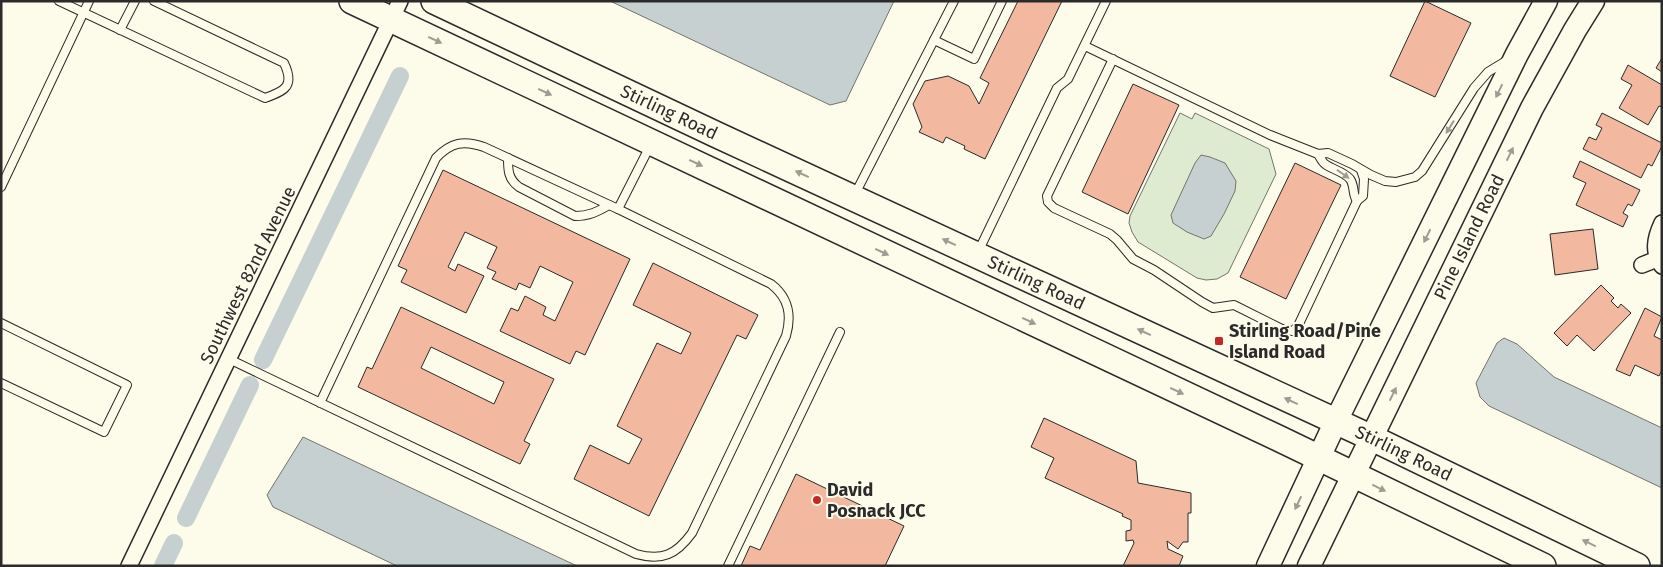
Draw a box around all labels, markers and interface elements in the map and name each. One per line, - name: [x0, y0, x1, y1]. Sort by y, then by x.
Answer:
- one-way arrow: [428, 36, 442, 44]
- street label: Stirling Road: [617, 80, 721, 145]
- one-way arrow: [1495, 83, 1503, 98]
- one-way arrow: [538, 88, 552, 96]
- one-way arrow: [1445, 120, 1454, 133]
- one-way arrow: [1506, 146, 1514, 161]
- one-way arrow: [689, 160, 703, 168]
- one-way arrow: [794, 169, 809, 178]
- one-way arrow: [1336, 169, 1350, 179]
- street label: Pine Island Road: [1429, 171, 1509, 303]
- street label: Southwest 82nd Avenue: [195, 183, 301, 367]
- one-way arrow: [1423, 229, 1431, 244]
- one-way arrow: [942, 238, 956, 246]
- one-way arrow: [875, 248, 889, 256]
- street label: Stirling Road: [984, 251, 1089, 315]
- one-way arrow: [1022, 317, 1036, 325]
- place label: Stirling Road/Pine Island Road: [1229, 320, 1381, 363]
- one-way arrow: [1137, 328, 1151, 336]
- marker: Stirling Road/Pine Island Road: [1213, 335, 1225, 347]
- one-way arrow: [1170, 387, 1185, 395]
- one-way arrow: [1389, 387, 1397, 401]
- one-way arrow: [1284, 396, 1299, 405]
- street label: Stirling Road: [1352, 421, 1456, 486]
- place label: David Posnack JCC: [827, 479, 926, 522]
- one-way arrow: [1371, 483, 1386, 492]
- marker: David Posnack JCC: [811, 494, 823, 506]
- one-way arrow: [1294, 495, 1302, 510]
- one-way arrow: [1582, 538, 1596, 546]

